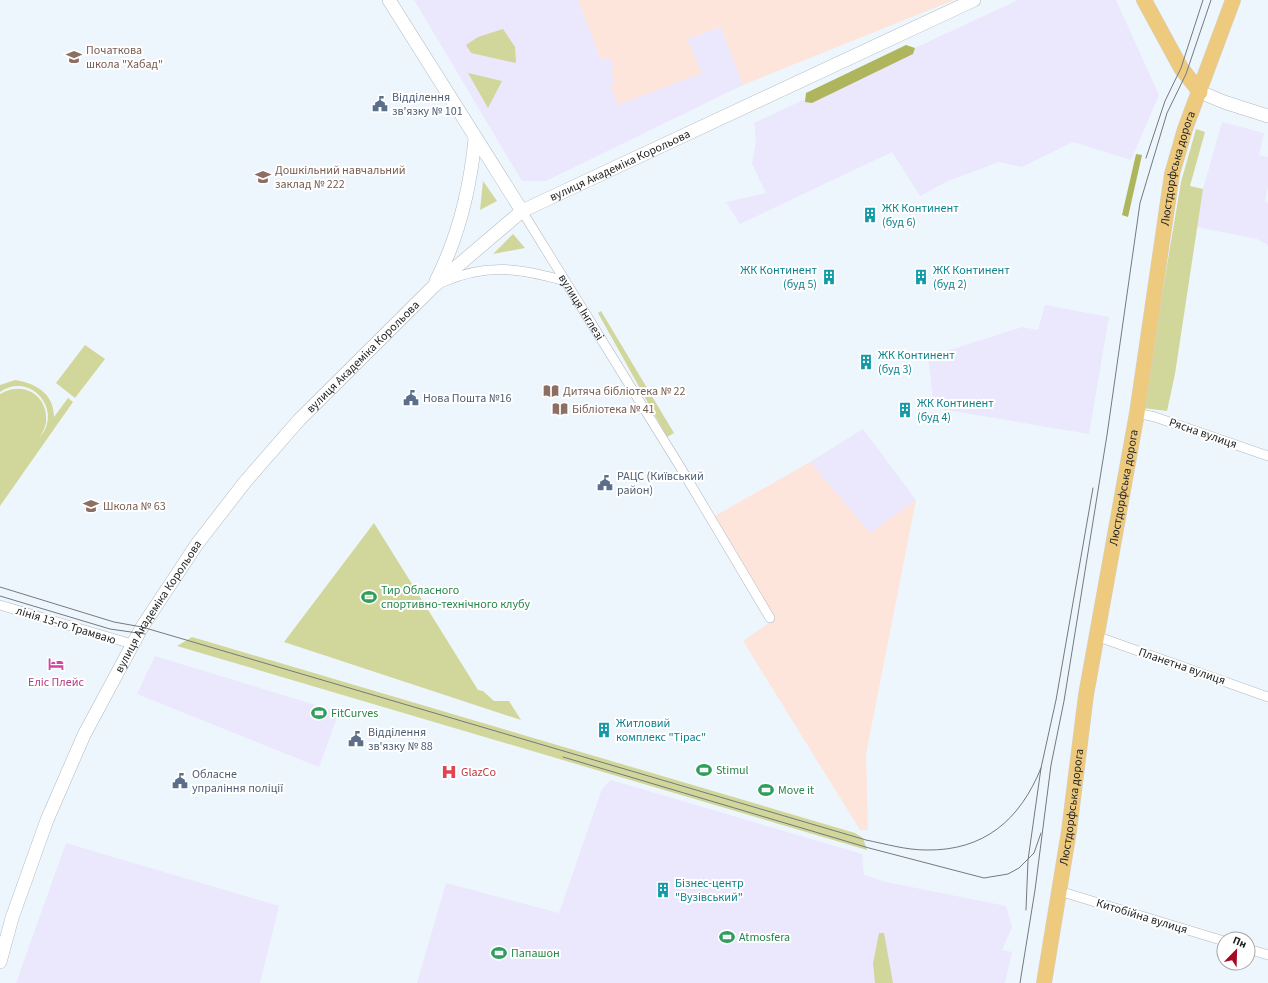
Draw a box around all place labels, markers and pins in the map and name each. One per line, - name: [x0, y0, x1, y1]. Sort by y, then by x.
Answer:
- place label: Початкова школа "Хабад": [86, 42, 163, 73]
- school or university icon: Початкова школа "Хабад": [65, 48, 83, 66]
- place label: Відділення зв'язку № 101: [392, 89, 463, 120]
- public building icon: Відділення зв'язку № 101: [371, 95, 389, 113]
- place label: Дошкільний навчальний заклад № 222: [275, 162, 406, 193]
- school or university icon: Дошкільний навчальний заклад № 222: [254, 168, 272, 186]
- place label: ЖК Континент (буд 6): [882, 200, 959, 231]
- building icon: ЖК Континент (буд 6): [861, 206, 879, 224]
- place label: ЖК Континент (буд 5): [740, 262, 817, 293]
- place label: ЖК Континент (буд 2): [933, 262, 1010, 293]
- building icon: ЖК Континент (буд 5): [820, 268, 838, 286]
- building icon: ЖК Континент (буд 2): [912, 268, 930, 286]
- place label: ЖК Континент (буд 3): [878, 347, 955, 378]
- building icon: ЖК Континент (буд 3): [857, 353, 875, 371]
- library icon: Дитяча бібліотека № 22: [542, 382, 560, 400]
- place label: Дитяча бібліотека № 22: [563, 383, 686, 400]
- public building icon: Нова Пошта №16: [402, 389, 420, 407]
- place label: Нова Пошта №16: [423, 390, 511, 407]
- place label: ЖК Континент (буд 4): [917, 395, 994, 426]
- library icon: Бібліотека № 41: [551, 400, 569, 418]
- place label: Бібліотека № 41: [572, 401, 655, 418]
- building icon: ЖК Континент (буд 4): [896, 401, 914, 419]
- place label: РАЦС (Київський район): [617, 468, 704, 499]
- public building icon: РАЦС (Київський район): [596, 474, 614, 492]
- school or university icon: Школа № 63: [82, 497, 100, 515]
- place label: Школа № 63: [103, 498, 166, 515]
- place label: Тир Обласного спортивно-технічного клубу: [381, 582, 531, 613]
- sports icon: Тир Обласного спортивно-технічного клубу: [360, 588, 378, 606]
- hotel icon: Еліс Плейс: [47, 655, 65, 673]
- place label: Еліс Плейс: [28, 674, 84, 691]
- sports icon: FitCurves: [310, 704, 328, 722]
- place label: FitCurves: [331, 705, 378, 722]
- place label: Житловий комплекс "Тірас": [616, 715, 706, 746]
- building icon: Житловий комплекс "Тірас": [595, 721, 613, 739]
- place label: Відділення зв'язку № 88: [368, 724, 433, 755]
- public building icon: Відділення зв'язку № 88: [347, 730, 365, 748]
- sports icon: Stimul: [695, 761, 713, 779]
- place label: Stimul: [716, 762, 749, 779]
- hospital icon: GlazCo: [440, 763, 458, 781]
- place label: GlazCo: [461, 764, 496, 781]
- place label: Обласне упраління поліції: [192, 766, 283, 797]
- public building icon: Обласне упраління поліції: [171, 772, 189, 790]
- sports icon: Move it: [757, 781, 775, 799]
- place label: Move it: [778, 782, 814, 799]
- place label: Бізнес-центр "Вузівський": [675, 875, 744, 906]
- building icon: Бізнес-центр "Вузівський": [654, 881, 672, 899]
- sports icon: Atmosfera: [718, 928, 736, 946]
- place label: Atmosfera: [739, 929, 790, 946]
- sports icon: Папашон: [490, 944, 508, 962]
- place label: Папашон: [511, 945, 560, 962]

